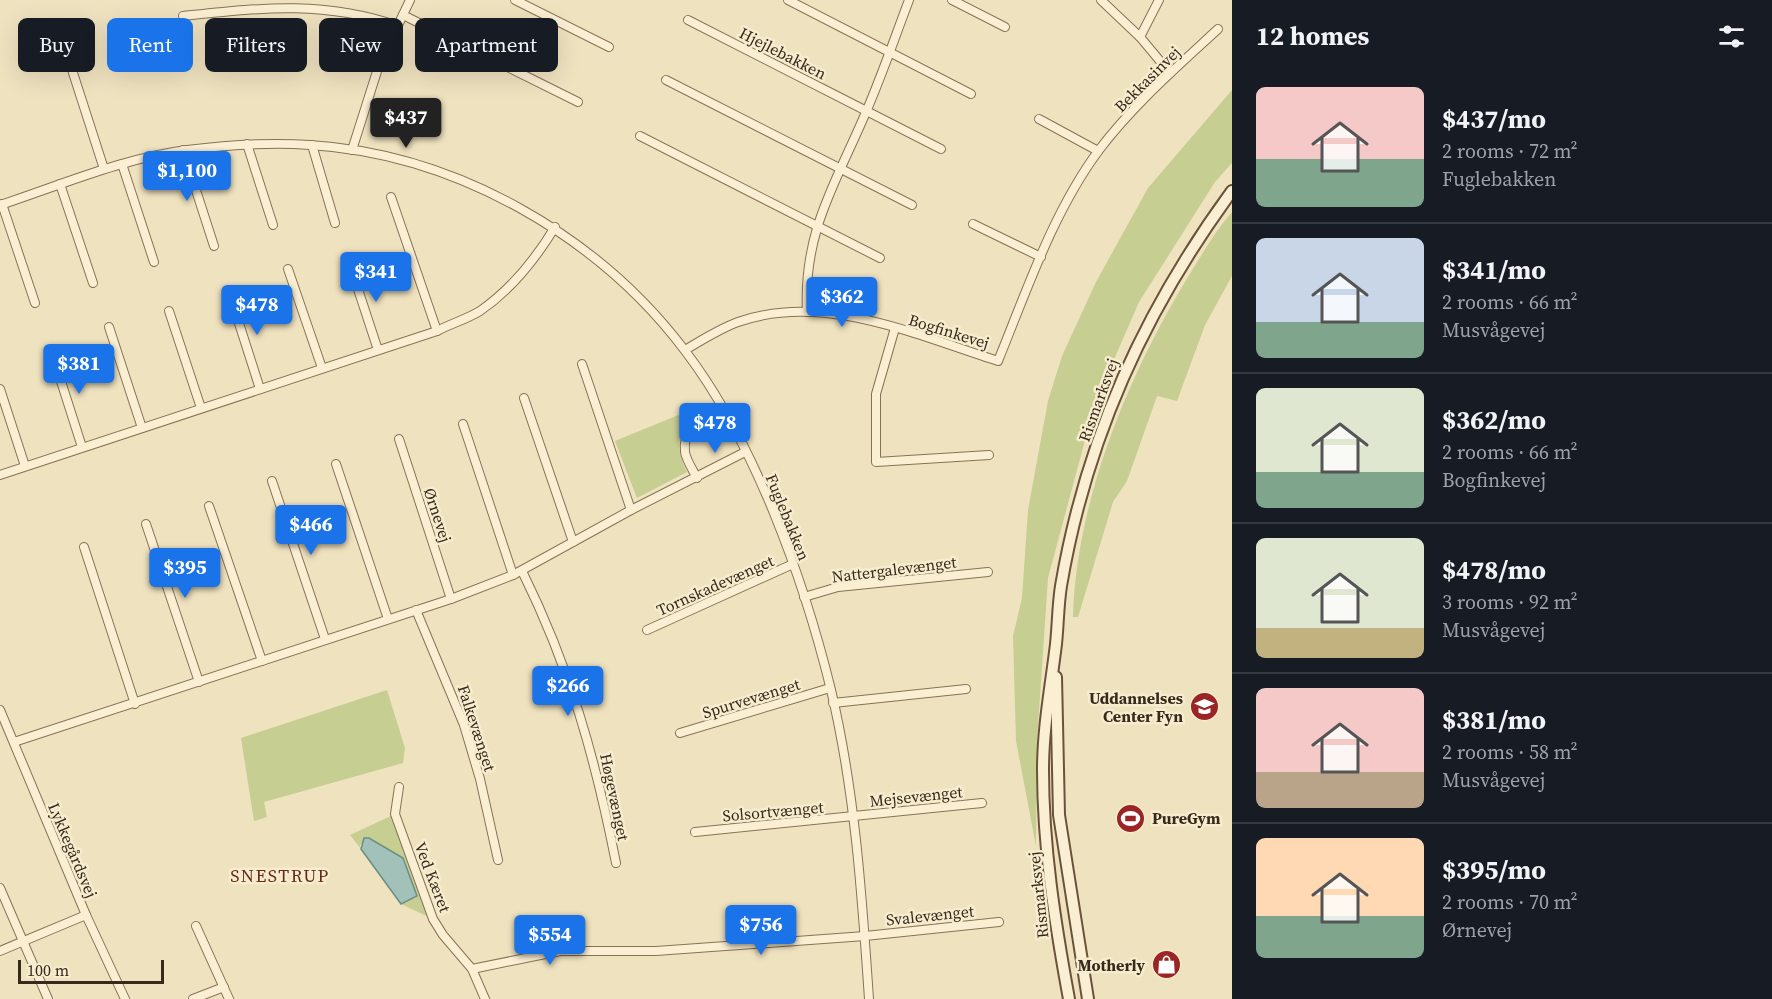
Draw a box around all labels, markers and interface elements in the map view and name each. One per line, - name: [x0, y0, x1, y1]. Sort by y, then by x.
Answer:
- chip: Buy: [18, 18, 95, 72]
- chip: Rent: [107, 18, 193, 72]
- chip: Filters: [205, 18, 307, 72]
- chip: New: [319, 18, 403, 72]
- chip: Apartment: [415, 18, 558, 72]
- text: 12 homes: [1256, 18, 1369, 54]
- icon: filters: [1715, 20, 1748, 53]
- street label: Hjejlebakken: [736, 22, 831, 84]
- street label: Bekkasinvej: [1109, 41, 1185, 117]
- pin: $437: [370, 98, 442, 149]
- text: $437/mo: [1442, 101, 1546, 137]
- text: $437: [384, 103, 428, 131]
- icon: home: [1304, 111, 1376, 183]
- text: 2 rooms · 72 m²: [1442, 137, 1578, 165]
- pin: $1,100: [138, 151, 236, 202]
- text: $1,100: [157, 156, 217, 184]
- text: Fuglebakken: [1442, 165, 1556, 193]
- pin: $341: [340, 252, 412, 303]
- text: $341/mo: [1442, 252, 1546, 288]
- text: $341: [354, 257, 398, 285]
- icon: home: [1304, 262, 1376, 334]
- pin: $362: [806, 277, 878, 328]
- text: $362: [820, 282, 864, 310]
- pin: $478: [221, 285, 293, 336]
- text: 2 rooms · 66 m²: [1442, 288, 1578, 316]
- text: $478: [235, 290, 279, 318]
- street label: Bogfinkevej: [906, 308, 992, 354]
- text: Musvågevej: [1442, 316, 1545, 344]
- pin: $381: [43, 344, 115, 395]
- text: $381: [57, 349, 101, 377]
- street label: Rismarksvej: [1073, 355, 1123, 445]
- text: $362/mo: [1442, 402, 1546, 438]
- pin: $478: [679, 403, 751, 454]
- text: $478: [693, 408, 737, 436]
- icon: home: [1304, 412, 1376, 484]
- text: 2 rooms · 66 m²: [1442, 438, 1578, 466]
- text: Bogfinkevej: [1442, 466, 1546, 494]
- street label: Fuglebakken: [761, 470, 815, 564]
- street label: Ørnevej: [419, 485, 457, 545]
- pin: $466: [275, 505, 347, 556]
- text: $466: [289, 510, 333, 538]
- pin: $395: [149, 548, 221, 599]
- street label: Tornskadevænget: [653, 549, 778, 621]
- street label: Nattergalevænget: [830, 550, 958, 588]
- text: $478/mo: [1442, 552, 1546, 588]
- text: $395: [163, 553, 207, 581]
- icon: home: [1304, 562, 1376, 634]
- text: 3 rooms · 92 m²: [1442, 588, 1578, 616]
- text: Musvågevej: [1442, 616, 1545, 644]
- pin: $266: [532, 666, 604, 717]
- text: $266: [546, 671, 590, 699]
- street label: Spurvevænget: [700, 673, 803, 723]
- street label: Falkevænget: [453, 682, 502, 775]
- place label: Uddannelses Center Fyn: [1089, 687, 1183, 727]
- school or university icon: Uddannelses Center Fyn: [1188, 691, 1220, 723]
- text: $381/mo: [1442, 702, 1546, 738]
- icon: home: [1304, 712, 1376, 784]
- text: 2 rooms · 58 m²: [1442, 738, 1578, 766]
- street label: Høgevænget: [595, 751, 635, 843]
- text: Musvågevej: [1442, 766, 1545, 794]
- street label: Mejsevænget: [868, 780, 964, 812]
- street label: Solsortvænget: [722, 796, 825, 826]
- street label: Lykkegårdsvej: [43, 799, 103, 901]
- sports icon: PureGym: [1115, 802, 1147, 834]
- place label: PureGym: [1152, 807, 1221, 829]
- street label: Ved Kæret: [410, 839, 457, 916]
- street label: Rismarksvej: [1023, 851, 1053, 939]
- text: $395/mo: [1442, 852, 1546, 888]
- icon: home: [1304, 862, 1376, 934]
- district label: SNESTRUP: [230, 863, 330, 888]
- text: 2 rooms · 70 m²: [1442, 888, 1578, 916]
- street label: Svalevænget: [885, 899, 976, 931]
- pin: $756: [725, 905, 797, 956]
- text: $756: [739, 910, 783, 938]
- pin: $554: [514, 915, 586, 966]
- text: Ørnevej: [1442, 916, 1512, 944]
- text: $554: [528, 920, 572, 948]
- shop icon: Motherly: [1150, 949, 1182, 981]
- place label: Motherly: [1078, 954, 1145, 976]
- scale bar: [18, 957, 164, 984]
- text: 100 m: [27, 959, 69, 981]

